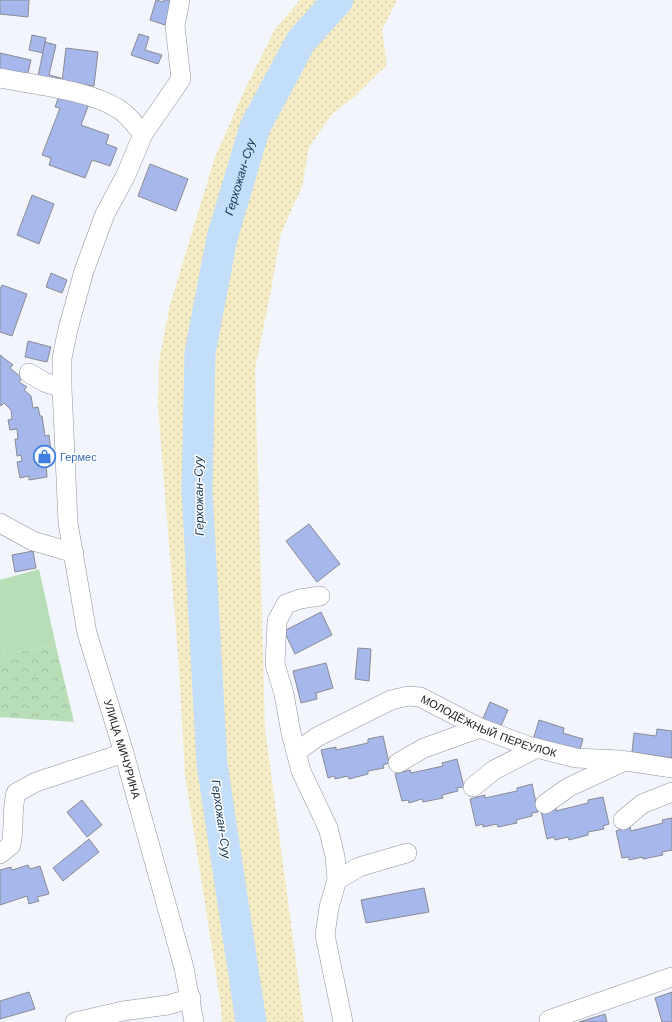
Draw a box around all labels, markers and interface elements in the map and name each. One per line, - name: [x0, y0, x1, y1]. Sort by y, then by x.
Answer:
- water label: Герхожан-Суу: [222, 136, 258, 217]
- shop icon: Гермес: [32, 444, 58, 470]
- place label: Гермес: [60, 451, 97, 464]
- water label: Герхожан-Суу: [191, 455, 207, 536]
- street label: МОЛОДЁЖНЫЙ ПЕРЕУЛОК: [419, 692, 559, 760]
- street label: УЛИЦА МИЧУРИНА: [101, 698, 143, 801]
- water label: Герхожан-Суу: [209, 779, 234, 860]

